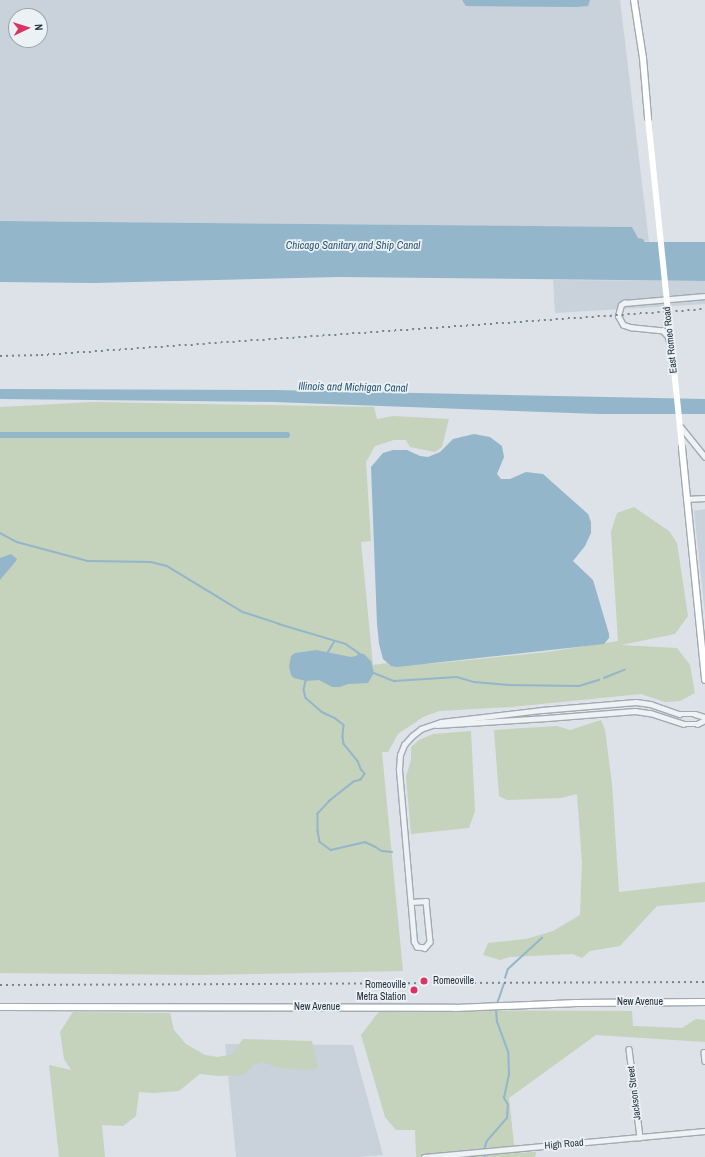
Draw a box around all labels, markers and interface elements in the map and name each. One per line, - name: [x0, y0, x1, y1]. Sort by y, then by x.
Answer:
- north arrow: [8, 8, 48, 48]
- text: N: [32, 23, 46, 31]
- water label: Chicago Sanitary and Ship Canal: [286, 238, 420, 252]
- street label: East Romeo Road: [661, 306, 679, 374]
- water label: Illinois and Michigan Canal: [298, 379, 408, 395]
- marker: Romeoville: [418, 975, 430, 987]
- place label: Romeoville: [433, 975, 474, 987]
- place label: Romeoville Metra Station: [357, 978, 406, 1002]
- marker: Romeoville Metra Station: [409, 985, 419, 995]
- street label: New Avenue: [617, 996, 663, 1008]
- street label: New Avenue: [294, 1001, 340, 1013]
- street label: Jackson Street: [625, 1065, 643, 1121]
- street label: High Road: [544, 1136, 584, 1152]

